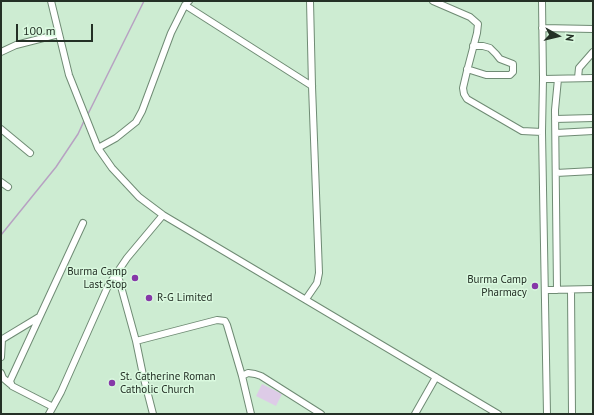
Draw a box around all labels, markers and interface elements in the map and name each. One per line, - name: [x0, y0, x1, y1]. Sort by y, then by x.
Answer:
- scale bar: [18, 16, 95, 42]
- north arrow: [538, 16, 578, 56]
- text: 100 m: [23, 23, 56, 38]
- text: N: [562, 33, 577, 42]
- place label: Burma Camp Last Stop: [67, 265, 127, 291]
- marker: Burma Camp Last Stop: [130, 273, 140, 283]
- place label: Burma Camp Pharmacy: [467, 273, 527, 299]
- marker: Burma Camp Pharmacy: [530, 281, 540, 291]
- place label: R-G Limited: [157, 291, 212, 305]
- marker: R-G Limited: [144, 293, 154, 303]
- place label: St. Catherine Roman Catholic Church: [120, 370, 215, 396]
- marker: St. Catherine Roman Catholic Church: [107, 378, 117, 388]

